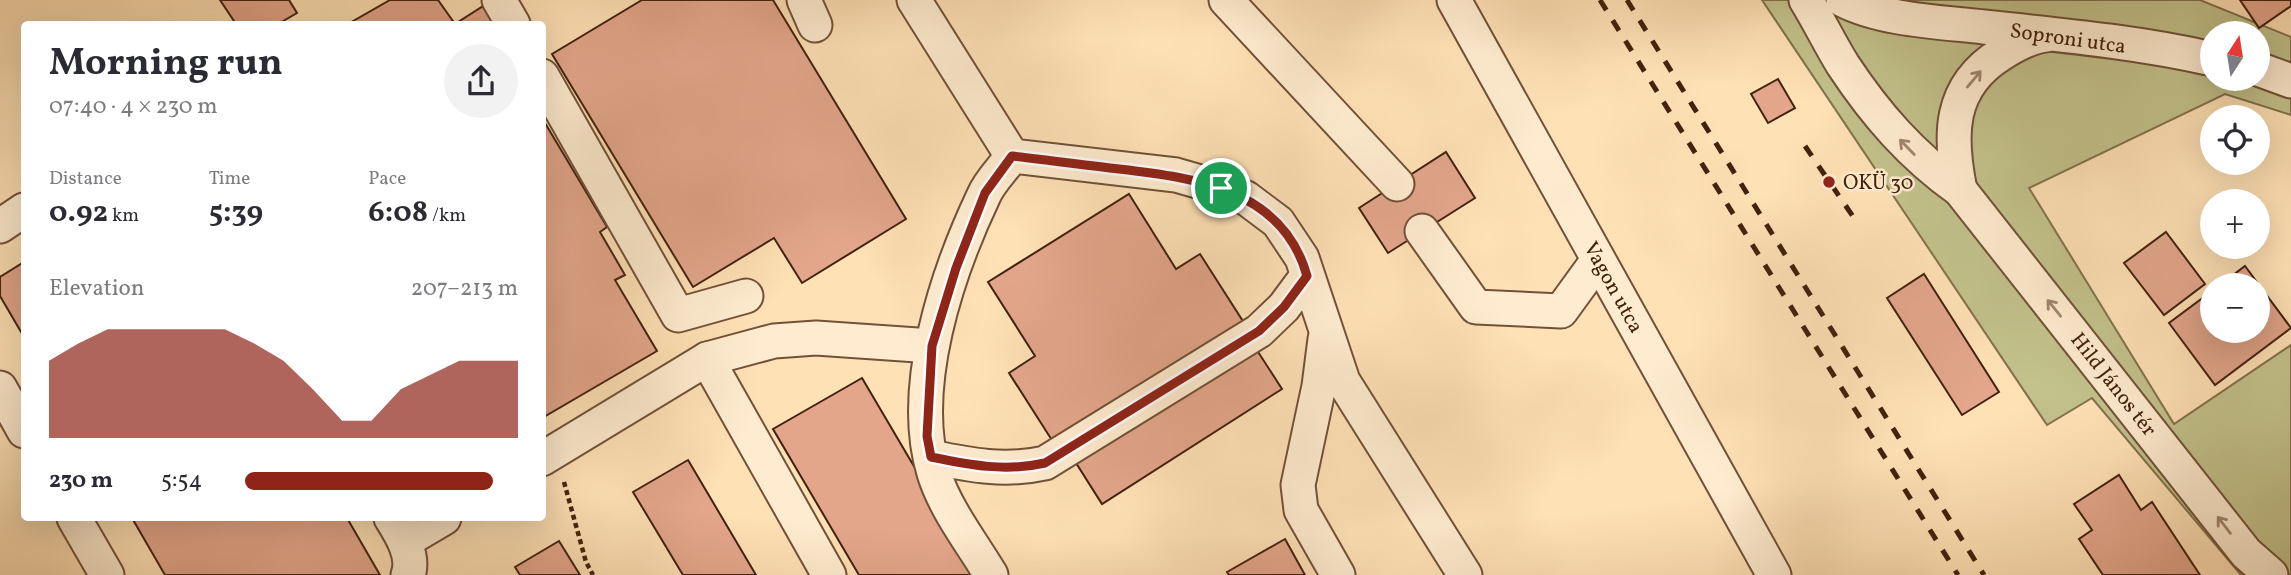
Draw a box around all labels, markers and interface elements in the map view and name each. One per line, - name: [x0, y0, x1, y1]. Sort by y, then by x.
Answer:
- street label: Soproni utca: [2008, 17, 2128, 62]
- north arrow: [2200, 21, 2270, 91]
- map controls: [2200, 21, 2270, 343]
- text: Morning run: [49, 38, 283, 91]
- button: share: [444, 44, 518, 118]
- one-way arrow: [1966, 70, 1982, 88]
- text: 07:40 · 4 × 230 m: [49, 91, 218, 123]
- button: locate: [2200, 105, 2270, 175]
- one-way arrow: [1899, 139, 1916, 156]
- pin: [1191, 158, 1251, 218]
- text: Distance: [49, 166, 122, 192]
- text: Time: [209, 166, 250, 192]
- text: Pace: [368, 166, 406, 192]
- icon: arrive: [1202, 169, 1240, 207]
- place label: OKÜ 30: [1843, 169, 1913, 198]
- marker: OKÜ 30: [1821, 174, 1837, 190]
- button: +: [2200, 189, 2270, 259]
- text: 0.92: [49, 192, 108, 234]
- text: 5:39: [209, 192, 263, 234]
- text: 6:08: [368, 192, 428, 234]
- text: km: [108, 203, 139, 229]
- text: /km: [428, 203, 466, 229]
- street label: Vagon utca: [1576, 237, 1650, 339]
- text: Elevation: [49, 273, 145, 305]
- text: 207–213 m: [411, 273, 518, 305]
- button: −: [2200, 273, 2270, 343]
- one-way arrow: [2046, 299, 2061, 317]
- street label: Hild János tér: [2063, 327, 2163, 443]
- text: 230 m: [49, 465, 113, 497]
- text: 5:54: [161, 465, 202, 497]
- one-way arrow: [2217, 516, 2232, 535]

